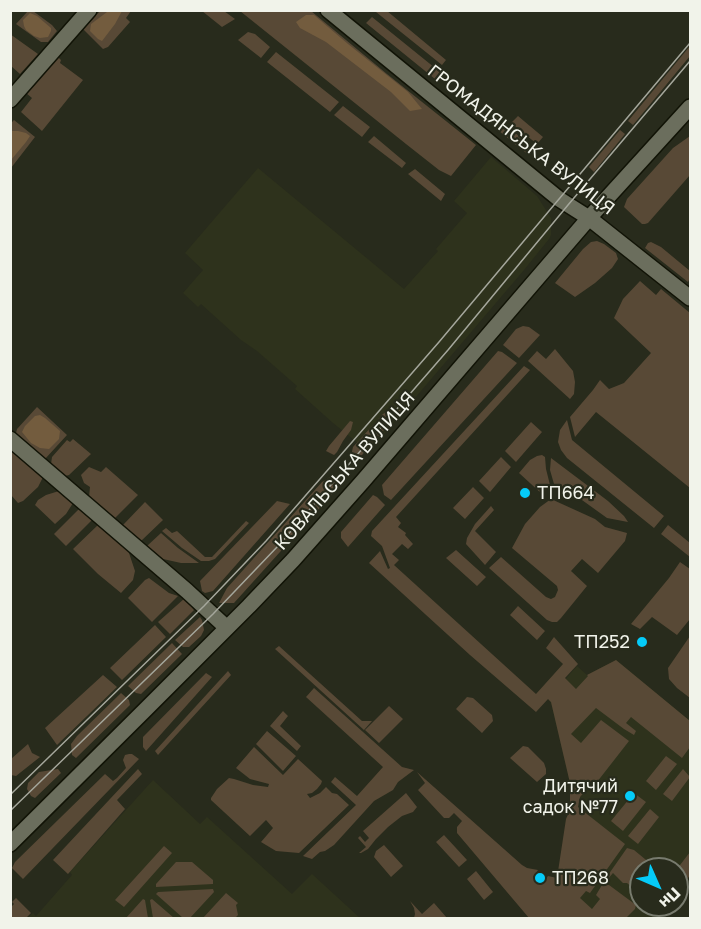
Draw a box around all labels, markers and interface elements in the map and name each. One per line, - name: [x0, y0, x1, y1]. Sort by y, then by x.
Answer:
- street label: ГРОМАДЯНСЬКА ВУЛИЦЯ: [423, 60, 619, 220]
- street label: КОВАЛЬСЬКА ВУЛИЦЯ: [270, 387, 420, 555]
- place label: ТП664: [537, 482, 594, 504]
- marker: ТП664: [518, 486, 532, 500]
- place label: ТП252: [574, 631, 630, 653]
- marker: ТП252: [635, 635, 649, 649]
- place label: Дитячий садок №77: [523, 775, 618, 818]
- marker: Дитячий садок №77: [623, 789, 637, 803]
- north arrow: [629, 857, 689, 917]
- place label: ТП268: [552, 867, 609, 889]
- marker: ТП268: [533, 871, 547, 885]
- text: Пн: [656, 884, 685, 913]

